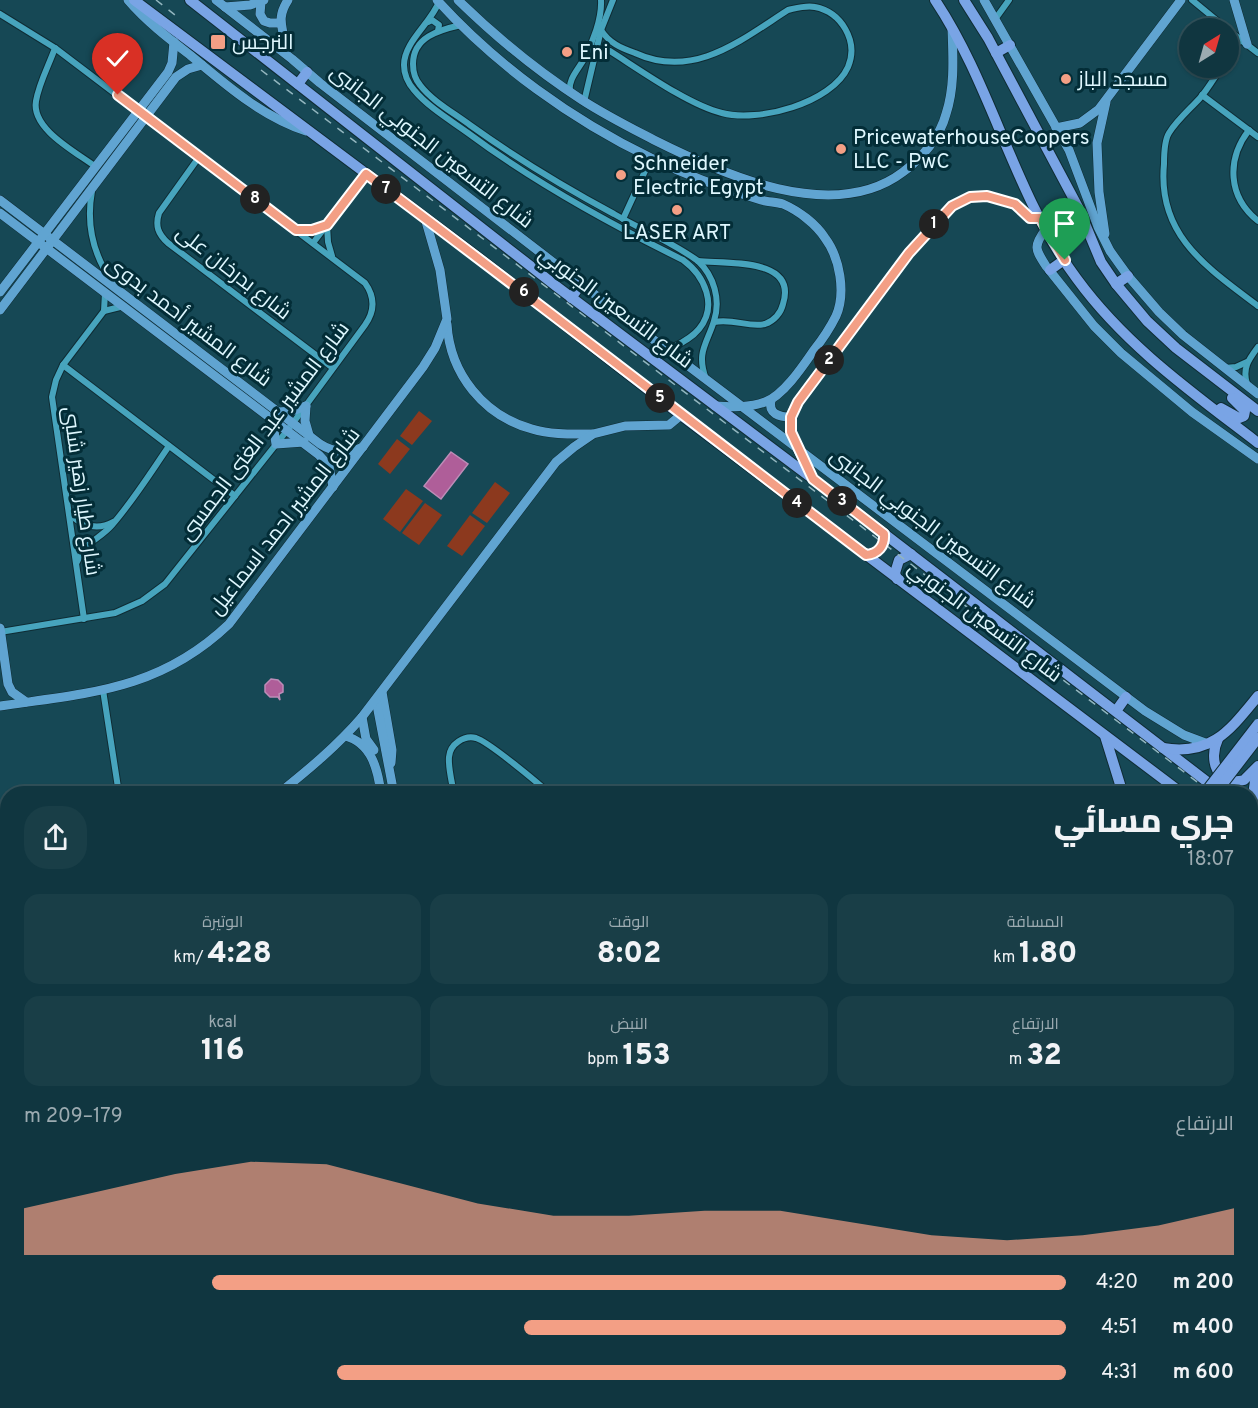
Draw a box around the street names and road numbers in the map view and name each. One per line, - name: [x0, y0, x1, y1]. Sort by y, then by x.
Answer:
- street label: شارع التسعين الجنوبي الجانبى: [323, 59, 538, 236]
- street label: شارع بدرخان على: [170, 220, 296, 327]
- street label: شارع التسعين الجنوبي: [532, 241, 698, 376]
- street label: شارع المشير أحمد بدوى: [100, 250, 277, 394]
- street label: شارع المشير عبد الغنى الجمسى: [174, 317, 356, 547]
- street label: شارع طيار زهير شلبى: [55, 405, 106, 578]
- street label: شارع المشير احمد اسماعيل: [203, 423, 367, 621]
- street label: شارع التسعين الجنوبي الجانبى: [823, 443, 1041, 616]
- street label: شارع التسعين الجنوبي: [901, 555, 1067, 690]

